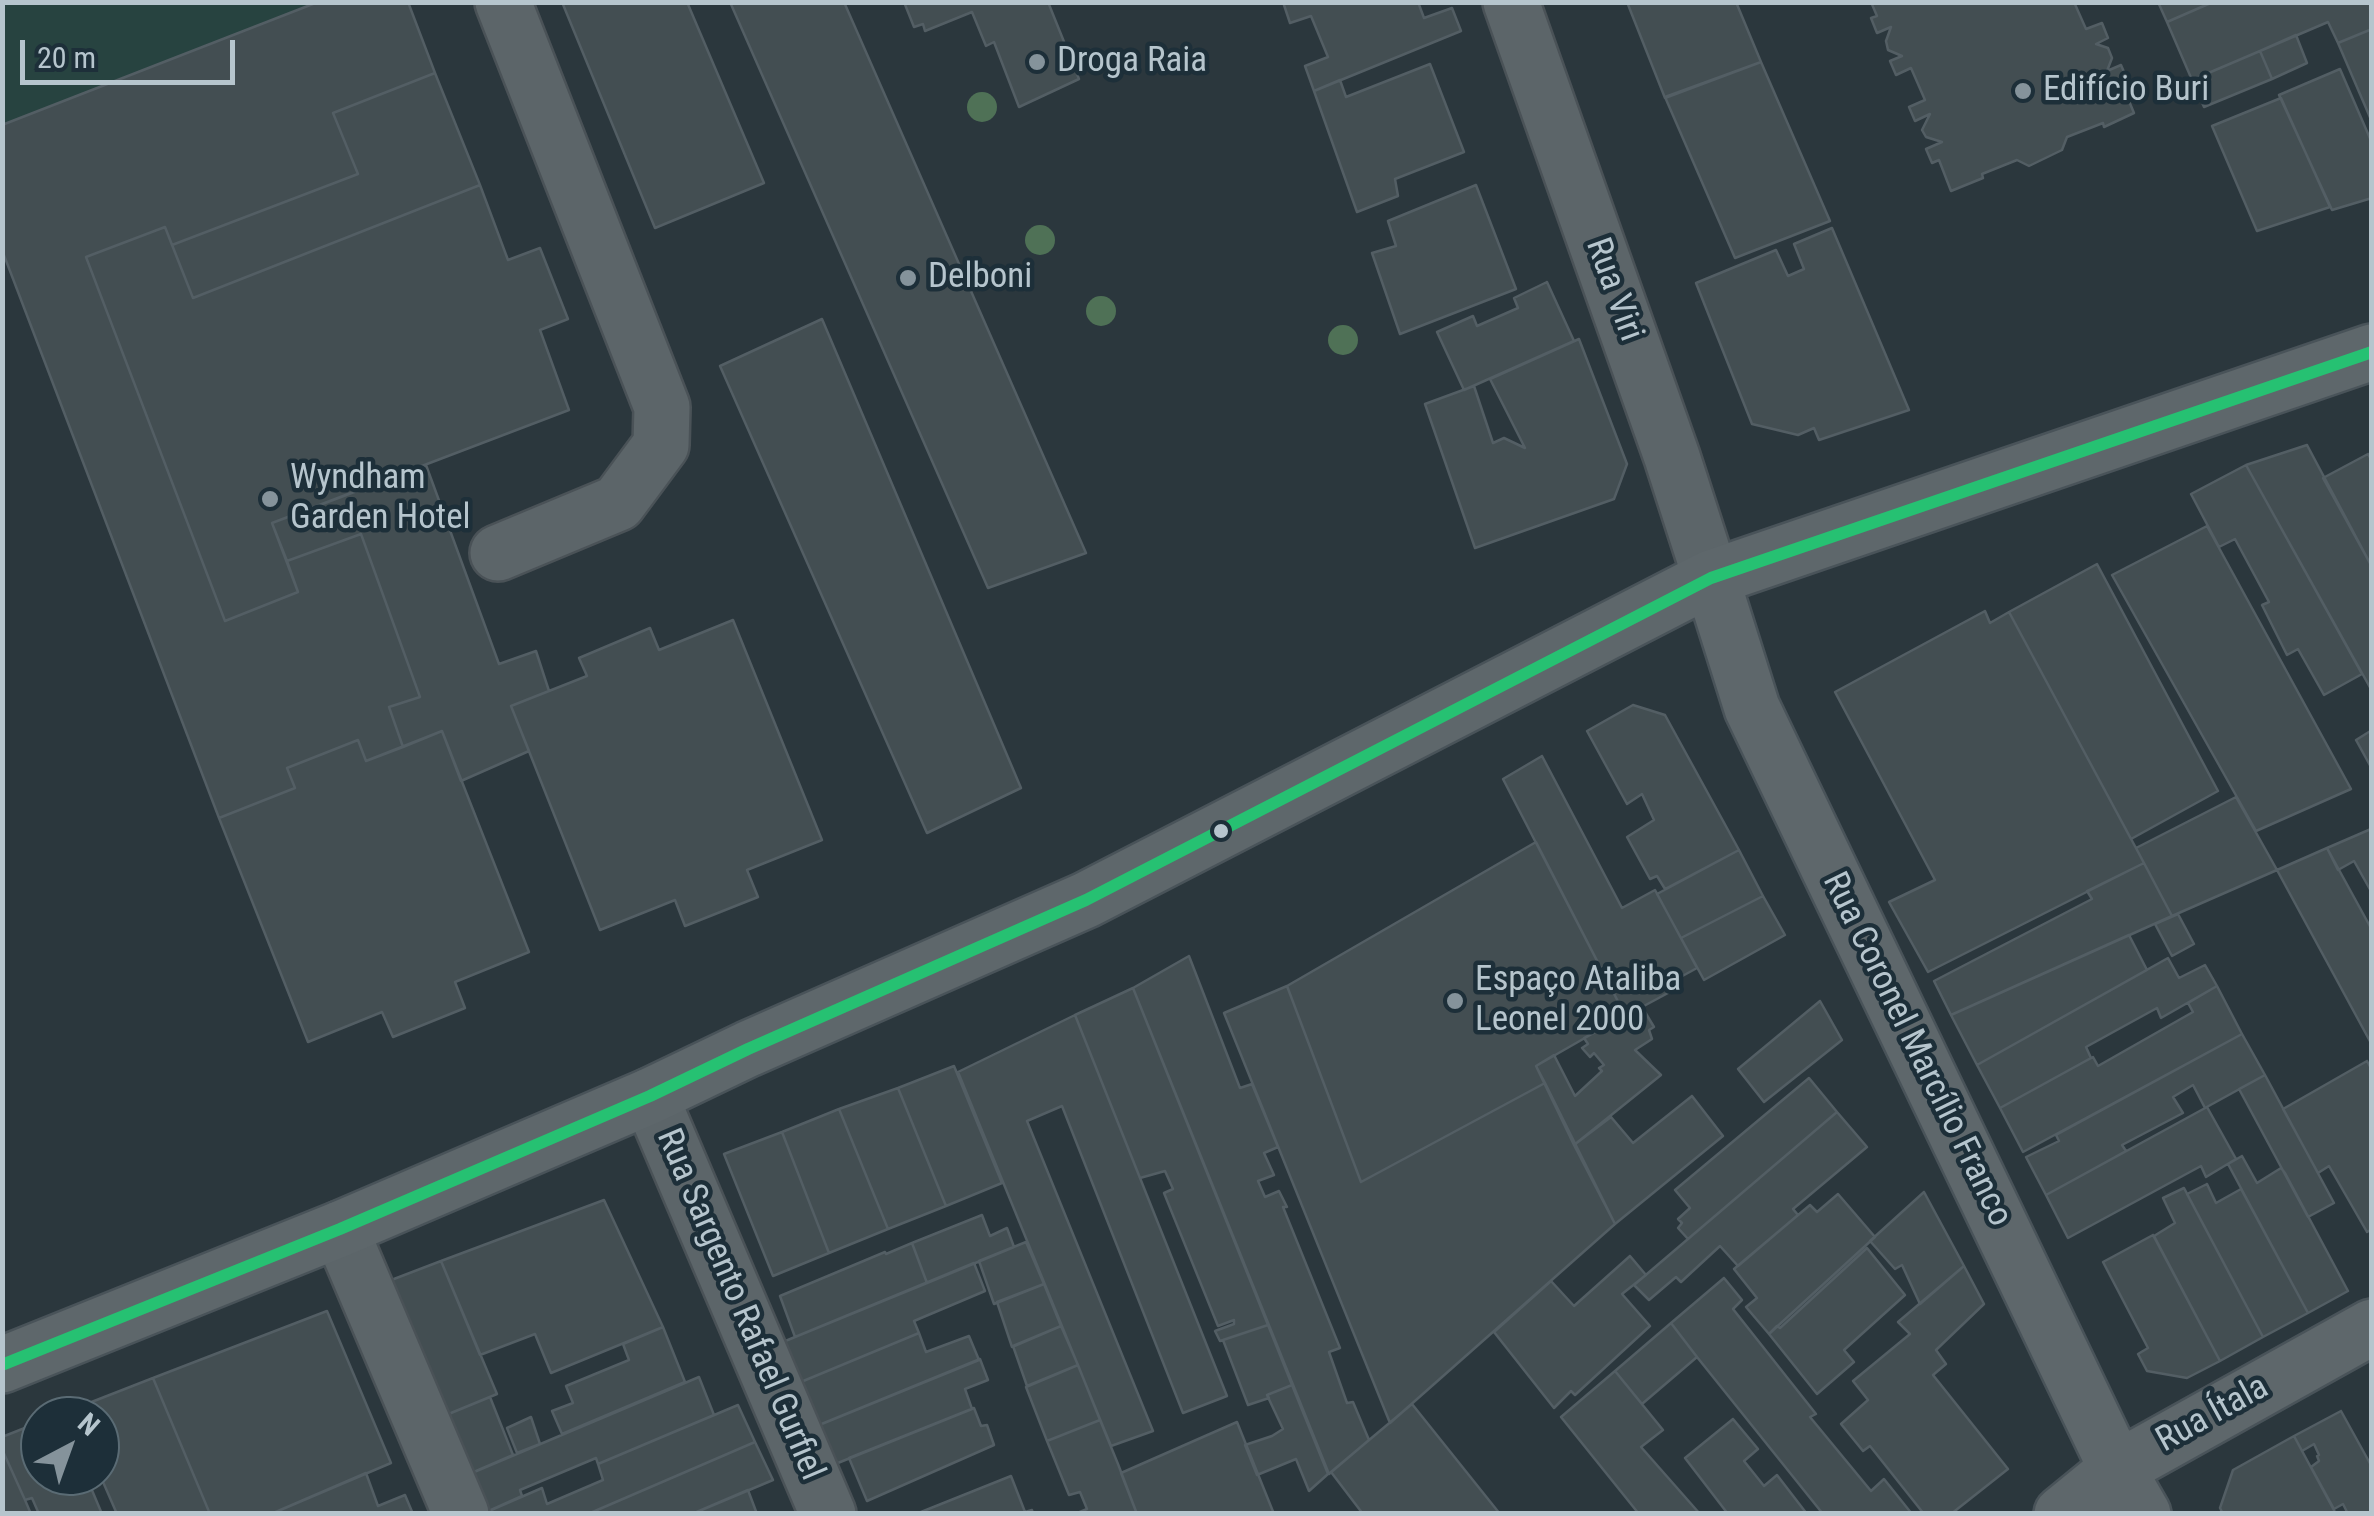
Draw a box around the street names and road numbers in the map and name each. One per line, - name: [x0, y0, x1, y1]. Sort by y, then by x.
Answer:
- street label: Rua Viri: [1575, 233, 1651, 347]
- street label: Rua Coronel Marcílio Franco: [1812, 866, 2020, 1234]
- street label: Rua Sargento Rafael Gurfiel: [646, 1123, 832, 1487]
- street label: Rua Ítala: [2150, 1367, 2276, 1463]

